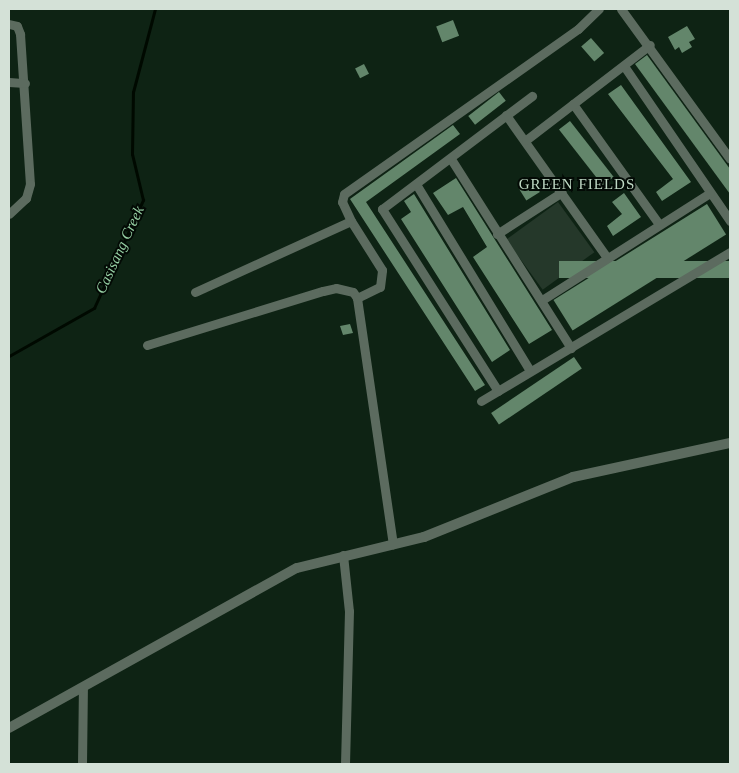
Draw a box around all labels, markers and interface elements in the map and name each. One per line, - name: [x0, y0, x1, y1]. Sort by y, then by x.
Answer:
- district label: GREEN FIELDS: [517, 176, 637, 194]
- water label: Casisang Creek: [92, 203, 148, 297]

